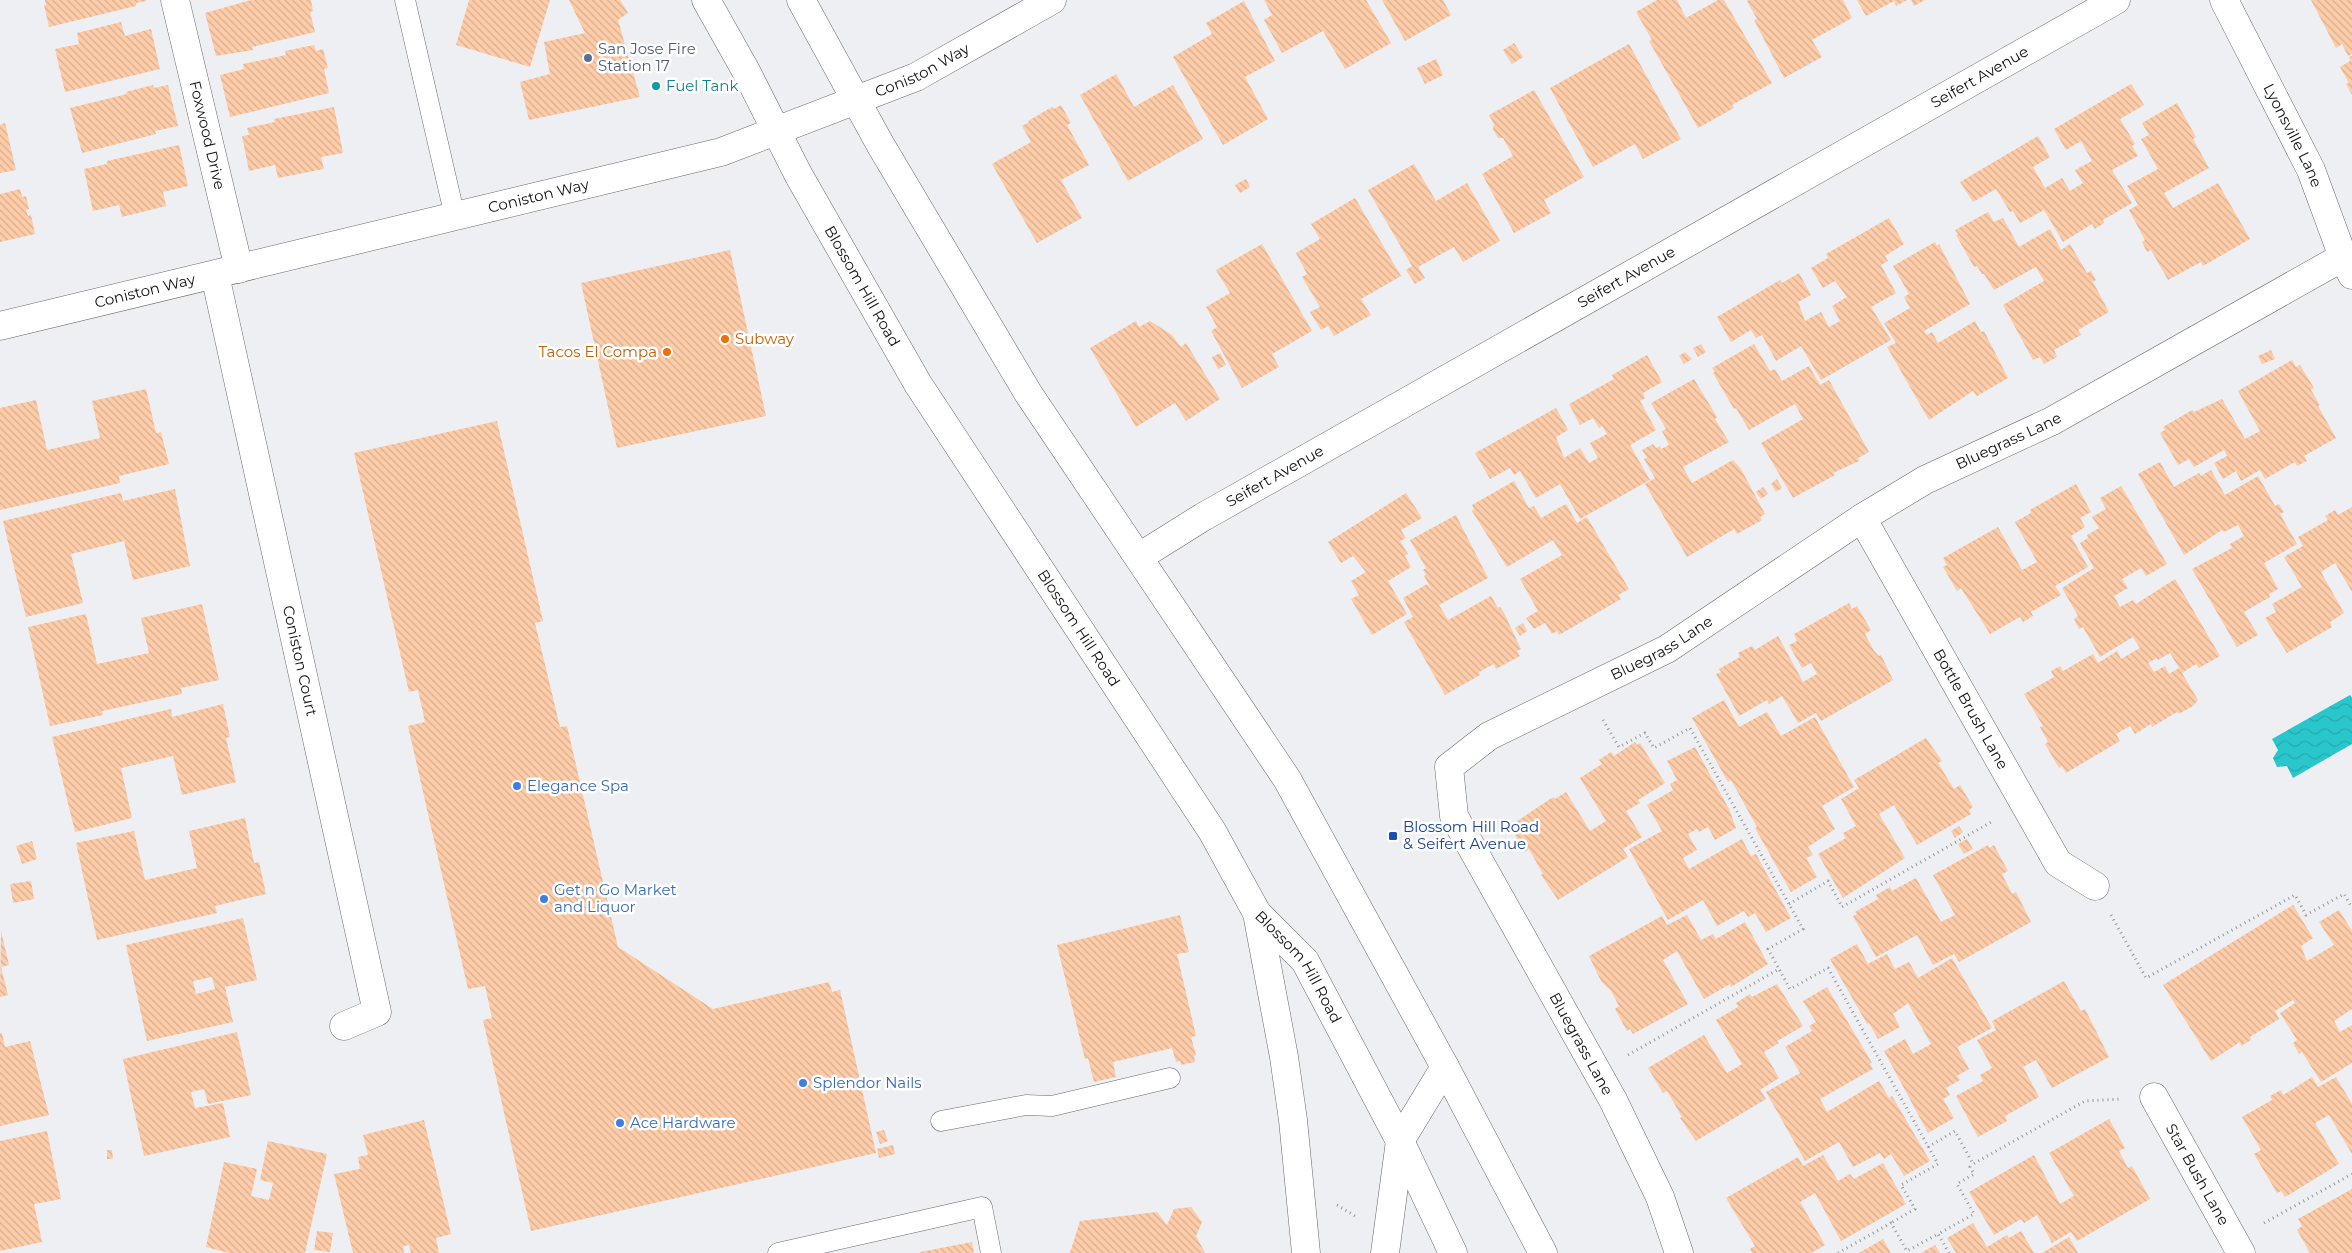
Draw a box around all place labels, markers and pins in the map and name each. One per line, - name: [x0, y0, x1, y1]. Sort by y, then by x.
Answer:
- place label: San Jose Fire Station 17: [598, 39, 696, 75]
- marker: San Jose Fire Station 17: [582, 52, 594, 64]
- place label: Fuel Tank: [666, 76, 739, 95]
- marker: Fuel Tank: [650, 80, 662, 92]
- place label: Subway: [735, 329, 795, 348]
- marker: Subway: [719, 333, 731, 345]
- place label: Tacos El Compa: [538, 342, 657, 361]
- marker: Tacos El Compa: [661, 346, 673, 358]
- place label: Elegance Spa: [527, 776, 629, 795]
- marker: Elegance Spa: [511, 780, 523, 792]
- place label: Blossom Hill Road & Seifert Avenue: [1403, 817, 1539, 853]
- marker: Blossom Hill Road & Seifert Avenue: [1387, 830, 1399, 842]
- place label: Get n Go Market and Liquor: [554, 880, 677, 916]
- marker: Get n Go Market and Liquor: [538, 893, 550, 905]
- place label: Splendor Nails: [813, 1073, 922, 1092]
- marker: Splendor Nails: [797, 1077, 809, 1089]
- place label: Ace Hardware: [630, 1113, 736, 1132]
- marker: Ace Hardware: [614, 1117, 626, 1129]

